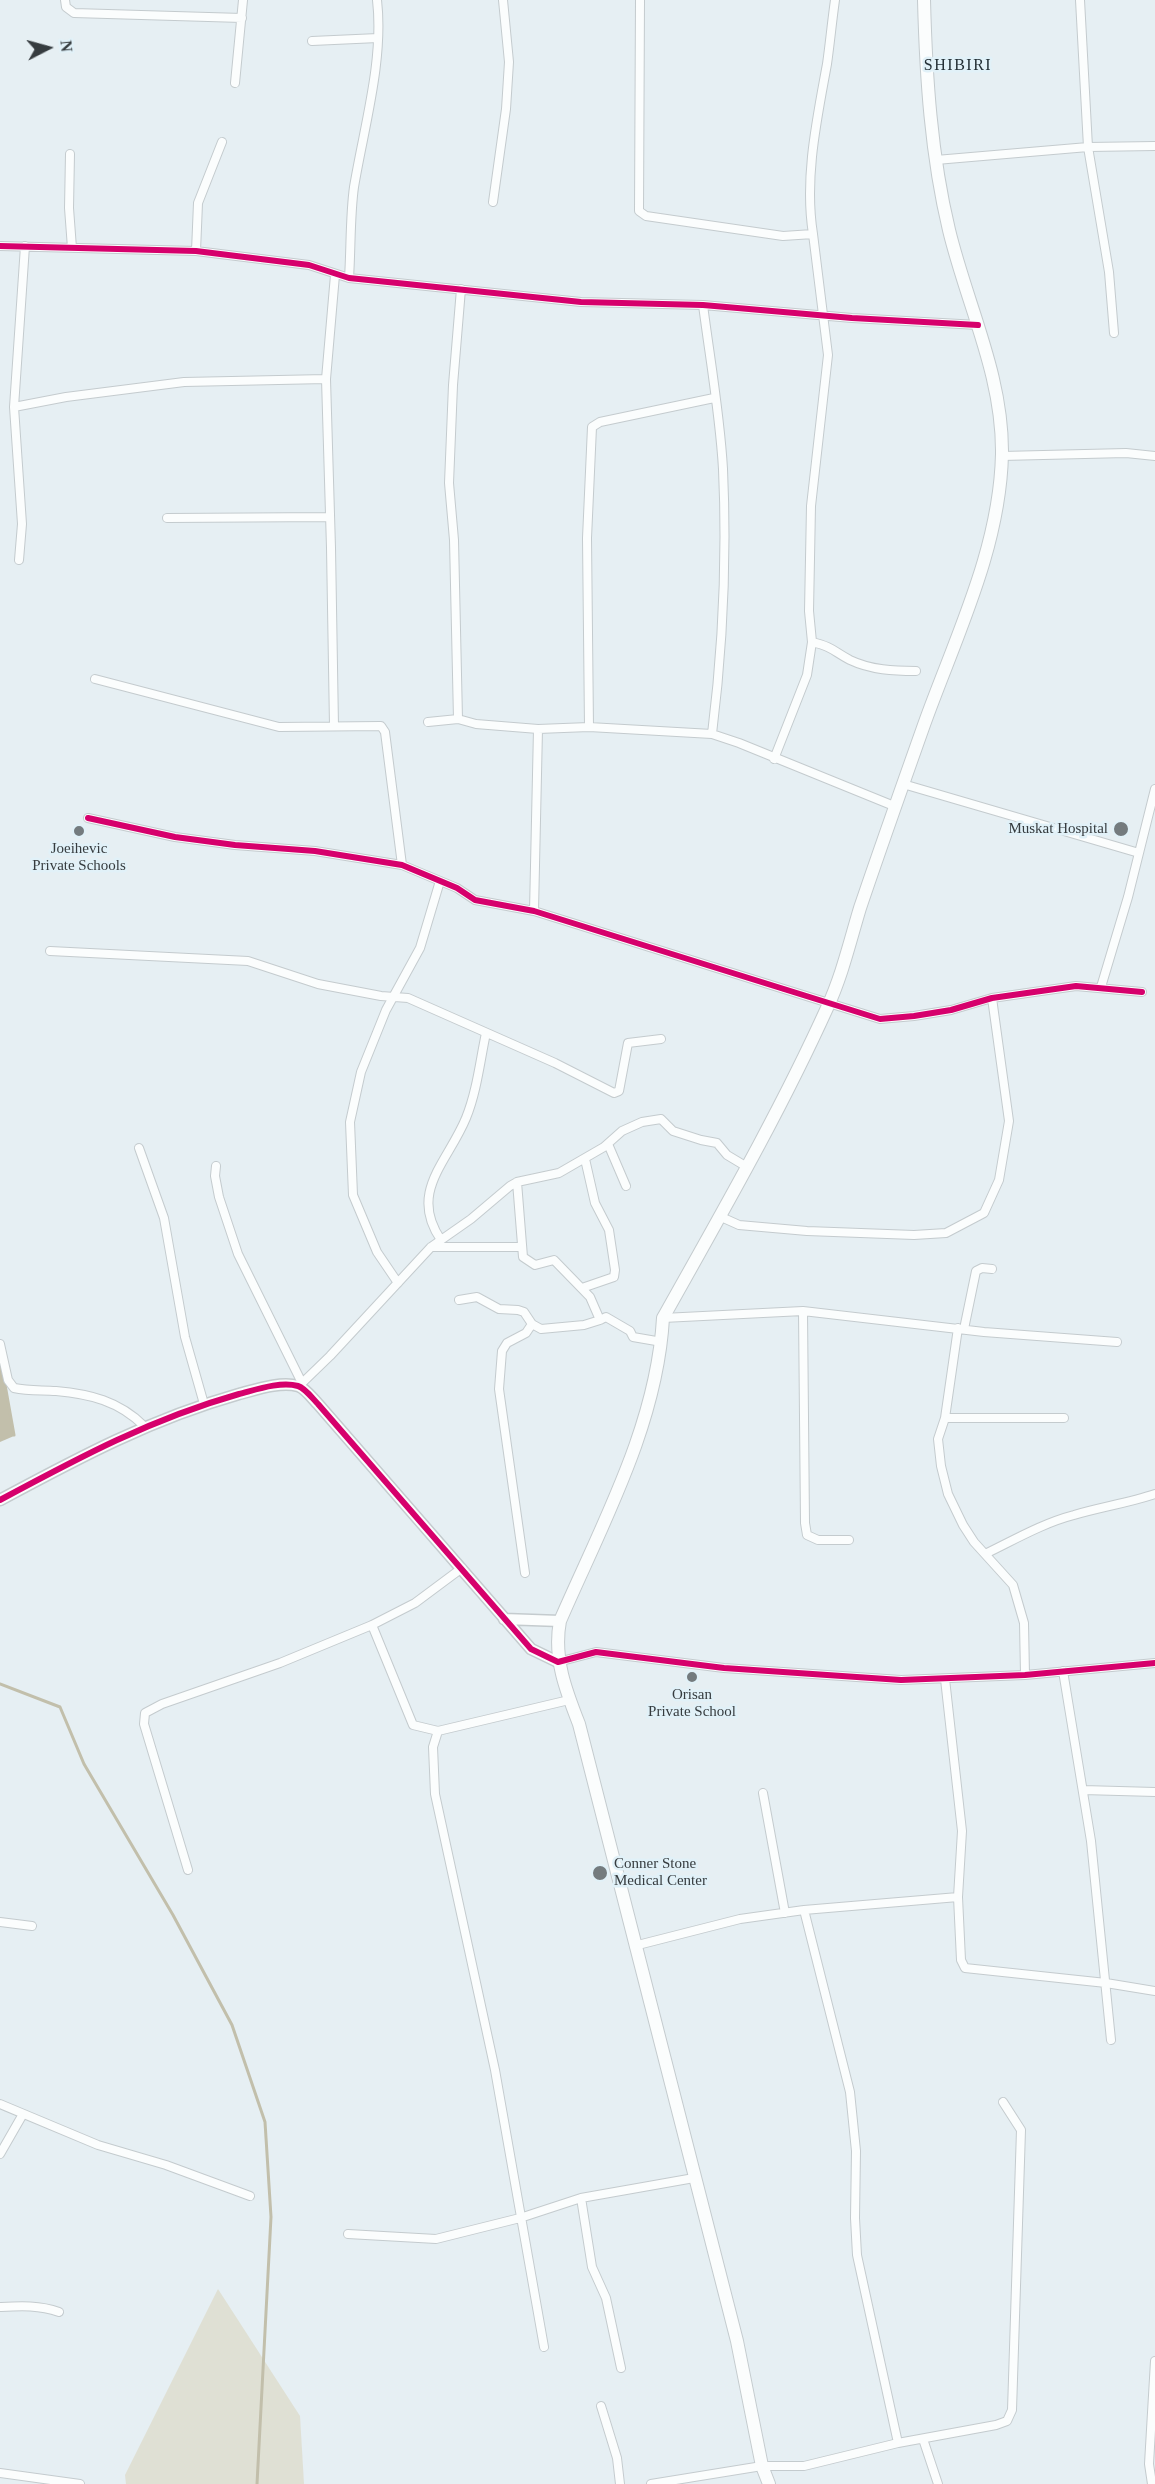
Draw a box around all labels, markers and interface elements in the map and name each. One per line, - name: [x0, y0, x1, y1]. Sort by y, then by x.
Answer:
- north arrow: [18, 18, 78, 78]
- text: N: [57, 39, 75, 53]
- district label: SHIBIRI: [924, 56, 992, 76]
- place label: Muskat Hospital: [1008, 820, 1108, 838]
- marker: Muskat Hospital: [1112, 820, 1130, 838]
- marker: Joeihevic Private Schools: [72, 824, 86, 838]
- place label: Joeihevic Private Schools: [32, 840, 126, 875]
- marker: Orisan Private School: [685, 1670, 699, 1684]
- place label: Orisan Private School: [648, 1686, 736, 1721]
- place label: Conner Stone Medical Center: [614, 1855, 707, 1890]
- marker: Conner Stone Medical Center: [591, 1864, 609, 1882]

